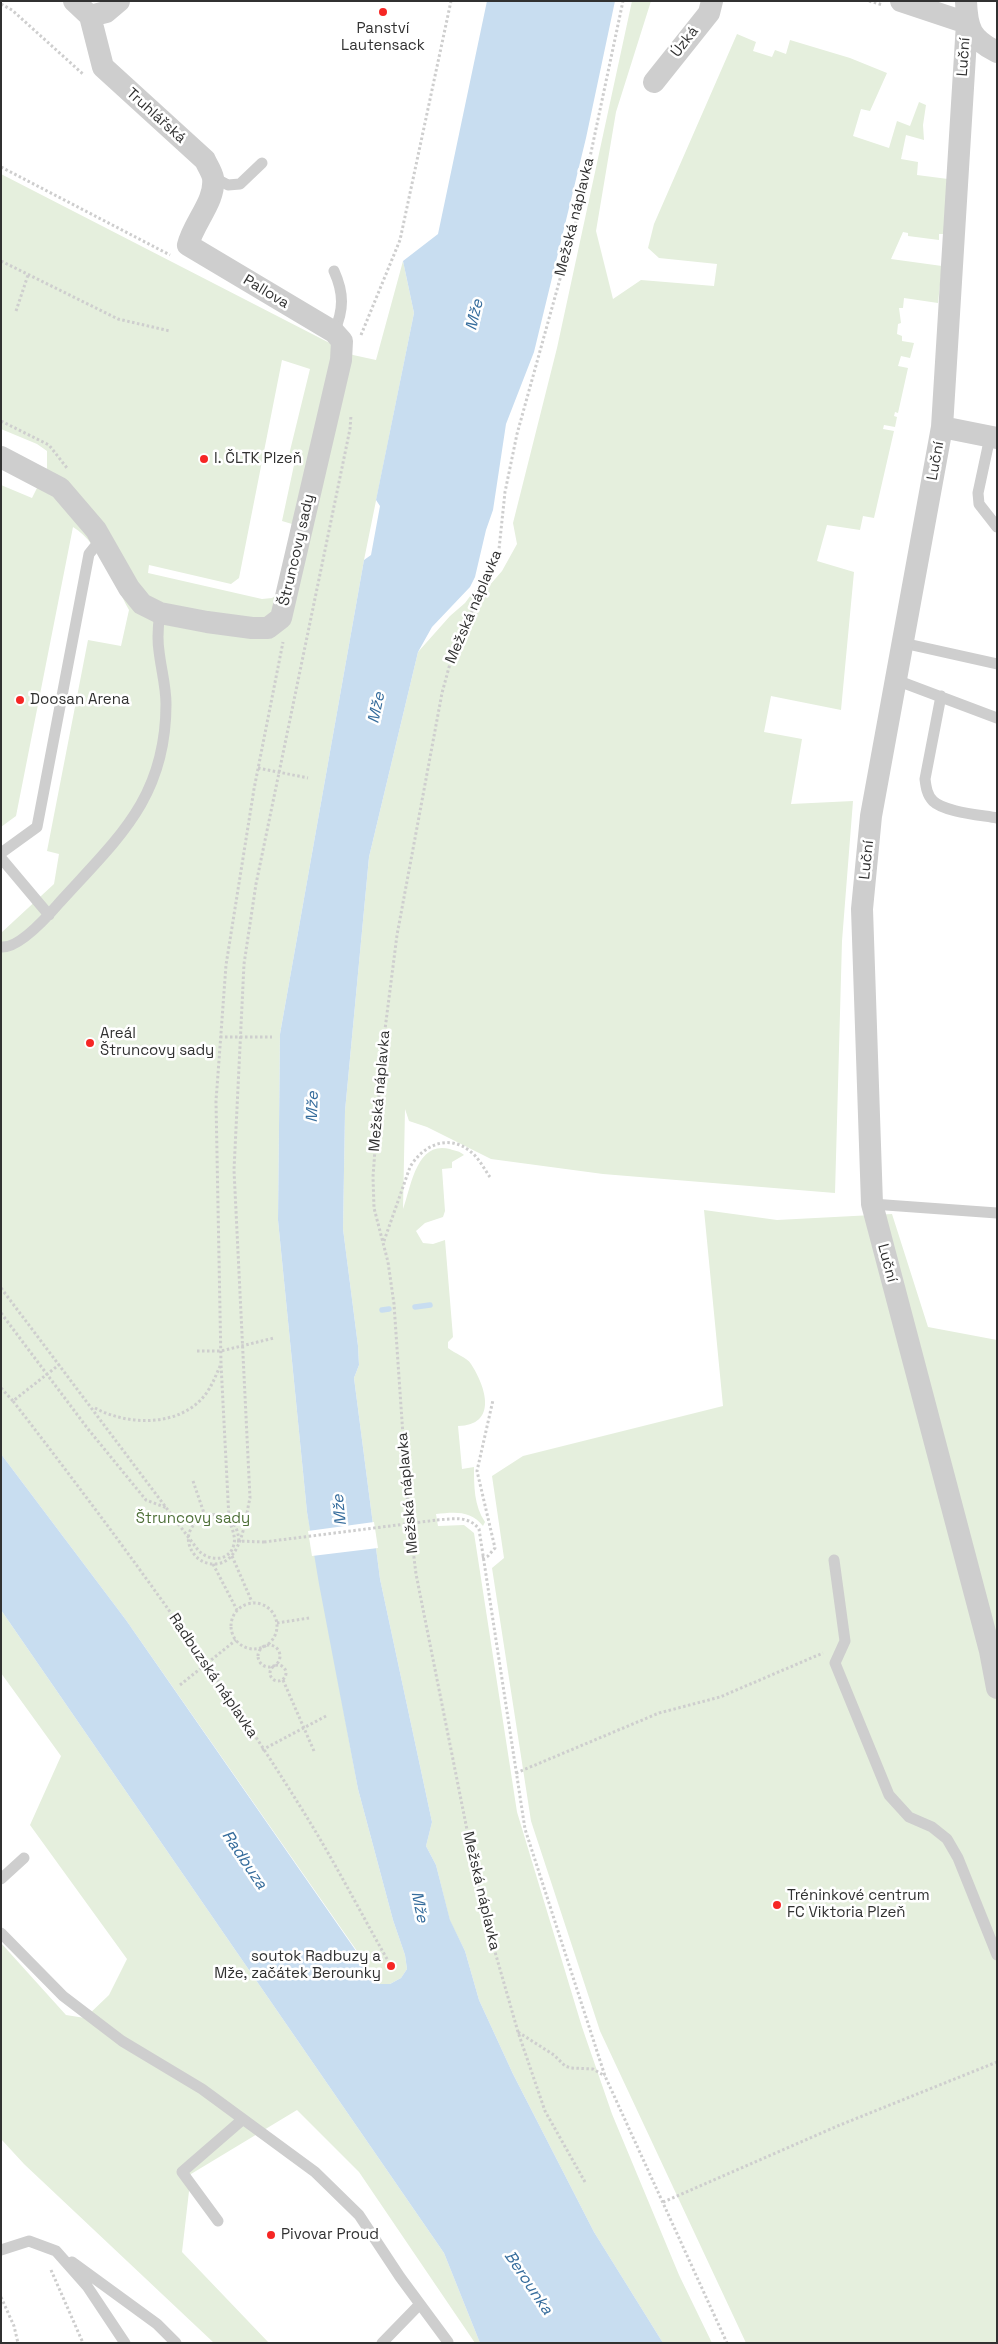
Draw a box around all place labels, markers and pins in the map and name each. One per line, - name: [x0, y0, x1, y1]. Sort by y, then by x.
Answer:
- marker: Panství Lautensack: [377, 6, 389, 18]
- place label: Panství Lautensack: [341, 20, 425, 55]
- place label: I. ČLTK Plzeň: [214, 450, 302, 468]
- marker: I. ČLTK Plzeň: [198, 453, 210, 465]
- place label: Doosan Arena: [30, 691, 130, 709]
- marker: Doosan Arena: [14, 694, 26, 706]
- place label: Areál Štruncovy sady: [100, 1025, 214, 1060]
- marker: Areál Štruncovy sady: [84, 1037, 96, 1049]
- place label: Tréninkové centrum FC Viktoria Plzeň: [787, 1887, 930, 1922]
- marker: Tréninkové centrum FC Viktoria Plzeň: [771, 1899, 783, 1911]
- place label: soutok Radbuzy a Mže, začátek Berounky: [214, 1948, 381, 1983]
- marker: soutok Radbuzy a Mže, začátek Berounky: [385, 1960, 397, 1972]
- place label: Pivovar Proud: [281, 2226, 379, 2244]
- marker: Pivovar Proud: [265, 2229, 277, 2241]

